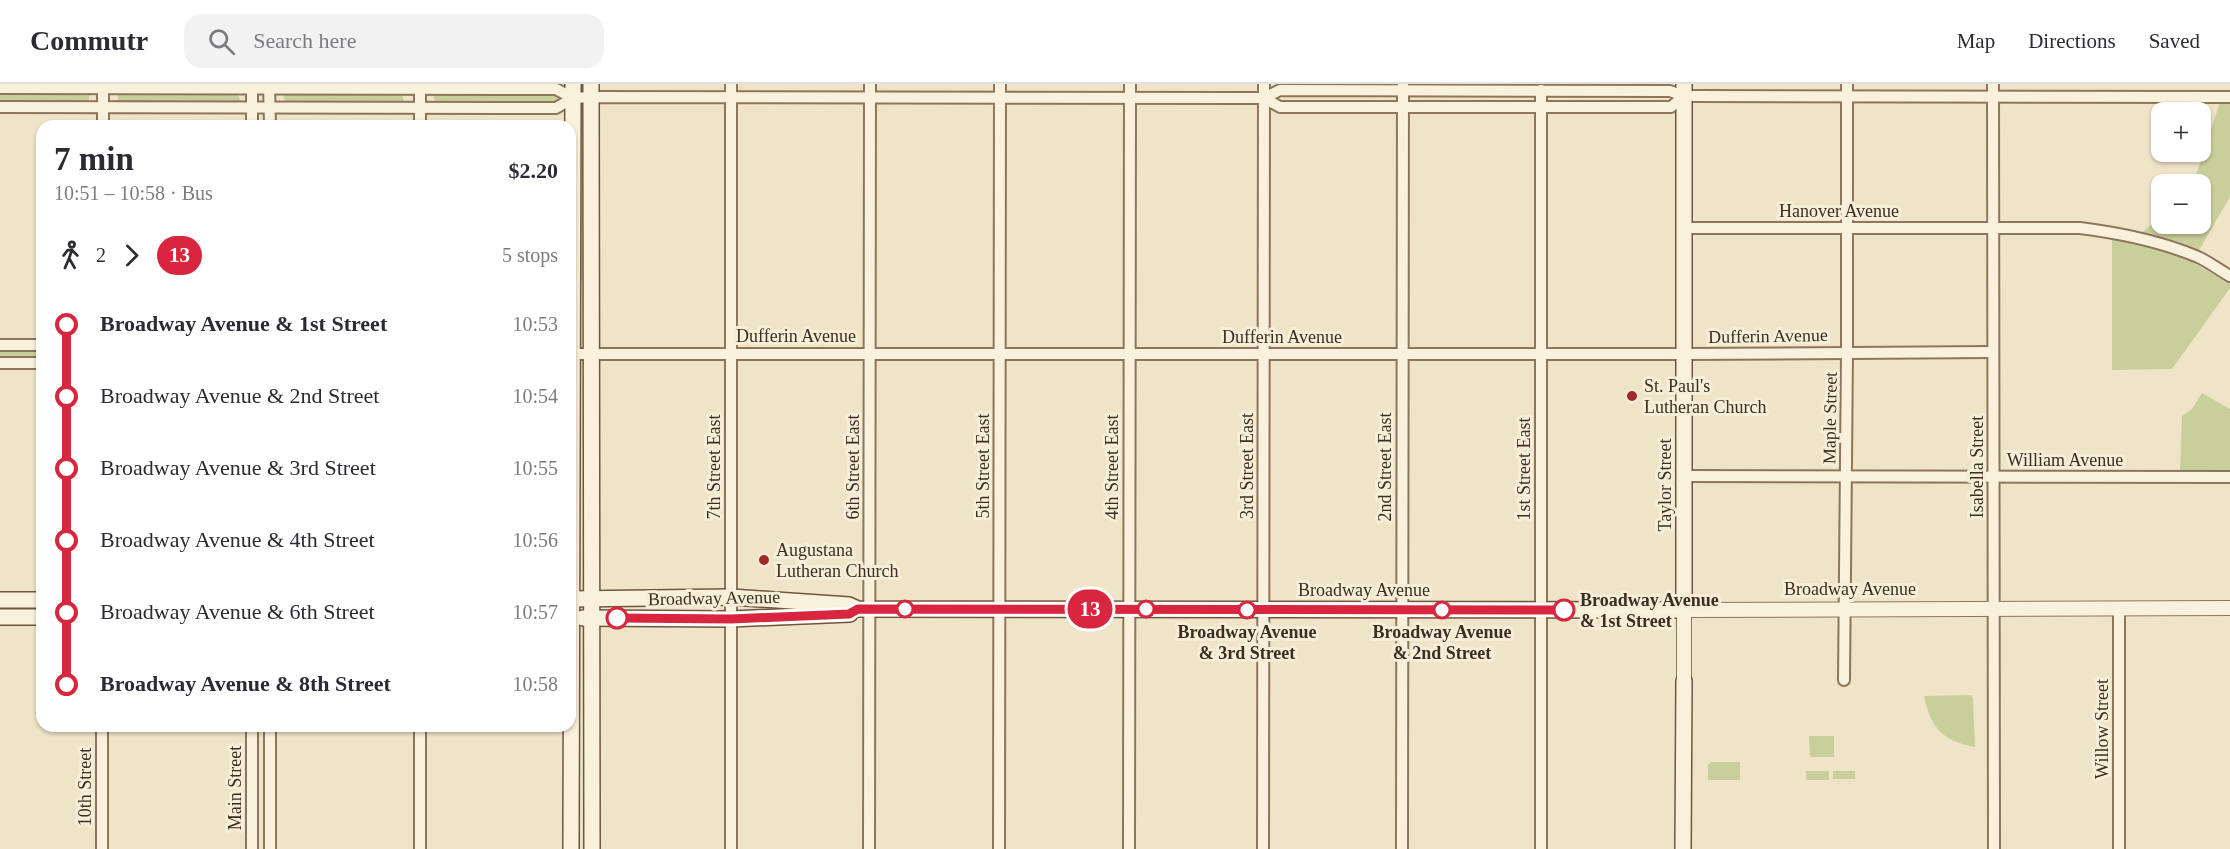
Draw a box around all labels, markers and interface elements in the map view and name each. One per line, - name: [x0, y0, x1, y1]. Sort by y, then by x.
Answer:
- search box: [184, 14, 604, 68]
- text: Commutr: [30, 25, 148, 56]
- icon: search: [205, 25, 238, 58]
- text: Search here: [253, 28, 356, 53]
- text: Map: [1957, 29, 1995, 53]
- text: Directions: [2028, 29, 2116, 53]
- text: Saved: [2149, 29, 2200, 53]
- map controls: [2151, 102, 2211, 234]
- button: +: [2151, 102, 2211, 162]
- text: 7 min: [54, 141, 134, 177]
- text: $2.20: [509, 158, 558, 183]
- button: −: [2151, 174, 2211, 234]
- text: 10:51 – 10:58 · Bus: [54, 182, 213, 204]
- street label: Hanover Avenue: [1779, 201, 1899, 221]
- icon: walk: [54, 239, 87, 272]
- icon: forward: [115, 239, 148, 272]
- text: 13: [169, 243, 190, 267]
- text: 2: [96, 244, 106, 266]
- text: 5 stops: [502, 244, 558, 266]
- text: Broadway Avenue & 1st Street: [100, 311, 387, 336]
- text: 10:53: [512, 313, 558, 335]
- street label: Dufferin Avenue: [1708, 325, 1828, 347]
- street label: Dufferin Avenue: [736, 326, 856, 346]
- street label: Dufferin Avenue: [1222, 327, 1342, 347]
- street label: Maple Street: [1819, 372, 1841, 464]
- place label: St. Paul's Lutheran Church: [1644, 376, 1766, 417]
- text: Broadway Avenue & 2nd Street: [100, 383, 379, 408]
- text: 10:54: [512, 385, 558, 407]
- marker: St. Paul's Lutheran Church: [1625, 389, 1639, 403]
- street label: 3rd Street East: [1237, 413, 1257, 519]
- street label: 2nd Street East: [1375, 413, 1395, 521]
- street label: 5th Street East: [973, 414, 993, 518]
- street label: 7th Street East: [704, 415, 724, 519]
- street label: 6th Street East: [843, 415, 863, 519]
- street label: 4th Street East: [1102, 415, 1122, 519]
- street label: Isabella Street: [1967, 416, 1987, 518]
- street label: 1st Street East: [1514, 418, 1534, 520]
- street label: Taylor Street: [1655, 438, 1675, 532]
- street label: William Avenue: [2007, 450, 2123, 470]
- text: Broadway Avenue & 3rd Street: [100, 455, 376, 480]
- text: 10:55: [512, 457, 558, 479]
- text: Broadway Avenue & 4th Street: [100, 527, 375, 552]
- text: 10:56: [512, 529, 558, 551]
- place label: Augustana Lutheran Church: [776, 540, 898, 581]
- marker: Augustana Lutheran Church: [757, 553, 771, 567]
- street label: Broadway Avenue: [1784, 579, 1916, 599]
- street label: Broadway Avenue: [1298, 580, 1430, 600]
- street label: Broadway Avenue: [648, 587, 780, 609]
- line badge: 13: [1063, 590, 1117, 628]
- place label: Broadway Avenue & 1st Street: [1580, 590, 1719, 631]
- text: 13: [1080, 597, 1101, 621]
- text: Broadway Avenue & 6th Street: [100, 599, 375, 624]
- marker: Broadway Avenue & 1st Street: [1553, 599, 1575, 621]
- unlabelled marker: [896, 600, 914, 618]
- unlabelled marker: [1137, 600, 1155, 618]
- text: 10:57: [512, 601, 558, 623]
- marker: Broadway Avenue & 3rd Street: [1238, 601, 1256, 619]
- marker: Broadway Avenue & 2nd Street: [1433, 601, 1451, 619]
- unlabelled marker: [606, 607, 628, 629]
- place label: Broadway Avenue & 3rd Street: [1178, 622, 1316, 663]
- place label: Broadway Avenue & 2nd Street: [1373, 622, 1511, 663]
- text: Broadway Avenue & 8th Street: [100, 671, 391, 696]
- text: 10:58: [512, 673, 558, 695]
- street label: Willow Street: [2092, 679, 2112, 779]
- street label: Main Street: [225, 746, 245, 830]
- street label: 10th Street: [75, 748, 95, 826]

